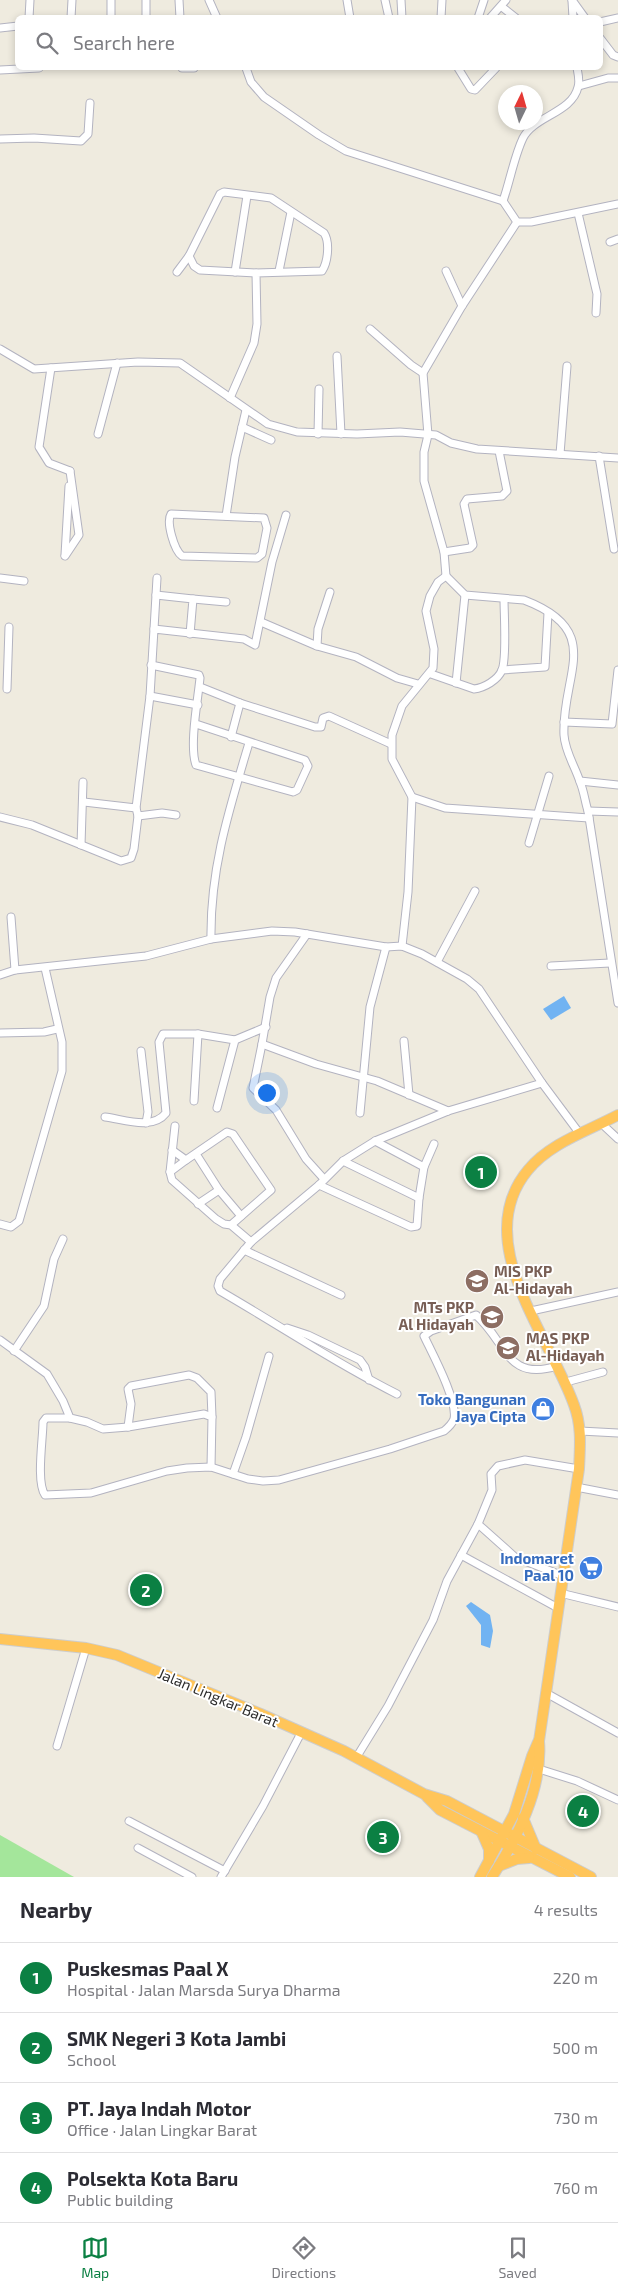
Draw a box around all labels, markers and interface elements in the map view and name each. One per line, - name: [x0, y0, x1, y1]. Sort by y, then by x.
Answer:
- search box: [15, 15, 603, 70]
- icon: search: [33, 29, 61, 57]
- text: Search here: [73, 31, 175, 54]
- north arrow: [498, 85, 543, 130]
- your location: [254, 1080, 280, 1106]
- pin: 1: [465, 1153, 497, 1191]
- place label: MIS PKP Al-Hidayah: [494, 1262, 573, 1298]
- school or university icon: MIS PKP Al-Hidayah: [464, 1268, 490, 1294]
- place label: MTs PKP Al Hidayah: [398, 1298, 474, 1334]
- school or university icon: MTs PKP Al Hidayah: [479, 1304, 505, 1330]
- place label: MAS PKP Al-Hidayah: [526, 1329, 605, 1365]
- school or university icon: MAS PKP Al-Hidayah: [495, 1335, 521, 1361]
- place label: Toko Bangunan Jaya Cipta: [418, 1390, 526, 1426]
- shop icon: Toko Bangunan Jaya Cipta: [530, 1396, 556, 1422]
- place label: Indomaret Paal 10: [500, 1549, 574, 1584]
- supermarket icon: Indomaret Paal 10: [578, 1555, 604, 1581]
- pin: 2: [130, 1571, 162, 1609]
- street label: Jalan Lingkar Barat: [155, 1664, 282, 1731]
- pin: 4: [567, 1792, 599, 1830]
- pin: 3: [367, 1818, 399, 1856]
- text: Nearby: [20, 1897, 92, 1922]
- text: 4 results: [534, 1900, 598, 1919]
- text: Puskesmas Paal X: [67, 1957, 228, 1980]
- text: 1: [33, 1968, 39, 1987]
- text: 220 m: [553, 1968, 598, 1987]
- text: Hospital · Jalan Marsda Surya Dharma: [67, 1980, 341, 1999]
- text: SMK Negeri 3 Kota Jambi: [67, 2027, 286, 2050]
- text: 2: [31, 2038, 41, 2057]
- text: 500 m: [553, 2038, 598, 2057]
- text: School: [67, 2050, 116, 2069]
- text: PT. Jaya Indah Motor: [67, 2097, 251, 2120]
- text: 3: [31, 2108, 41, 2127]
- text: 730 m: [554, 2108, 598, 2127]
- text: Office · Jalan Lingkar Barat: [67, 2120, 257, 2139]
- text: Polsekta Kota Baru: [67, 2167, 238, 2190]
- text: 4: [31, 2178, 41, 2197]
- text: 760 m: [553, 2178, 598, 2197]
- text: Public building: [67, 2190, 173, 2209]
- tab: Map: [81, 2234, 109, 2281]
- tab: Directions: [272, 2234, 336, 2281]
- tab: Saved: [498, 2234, 537, 2281]

